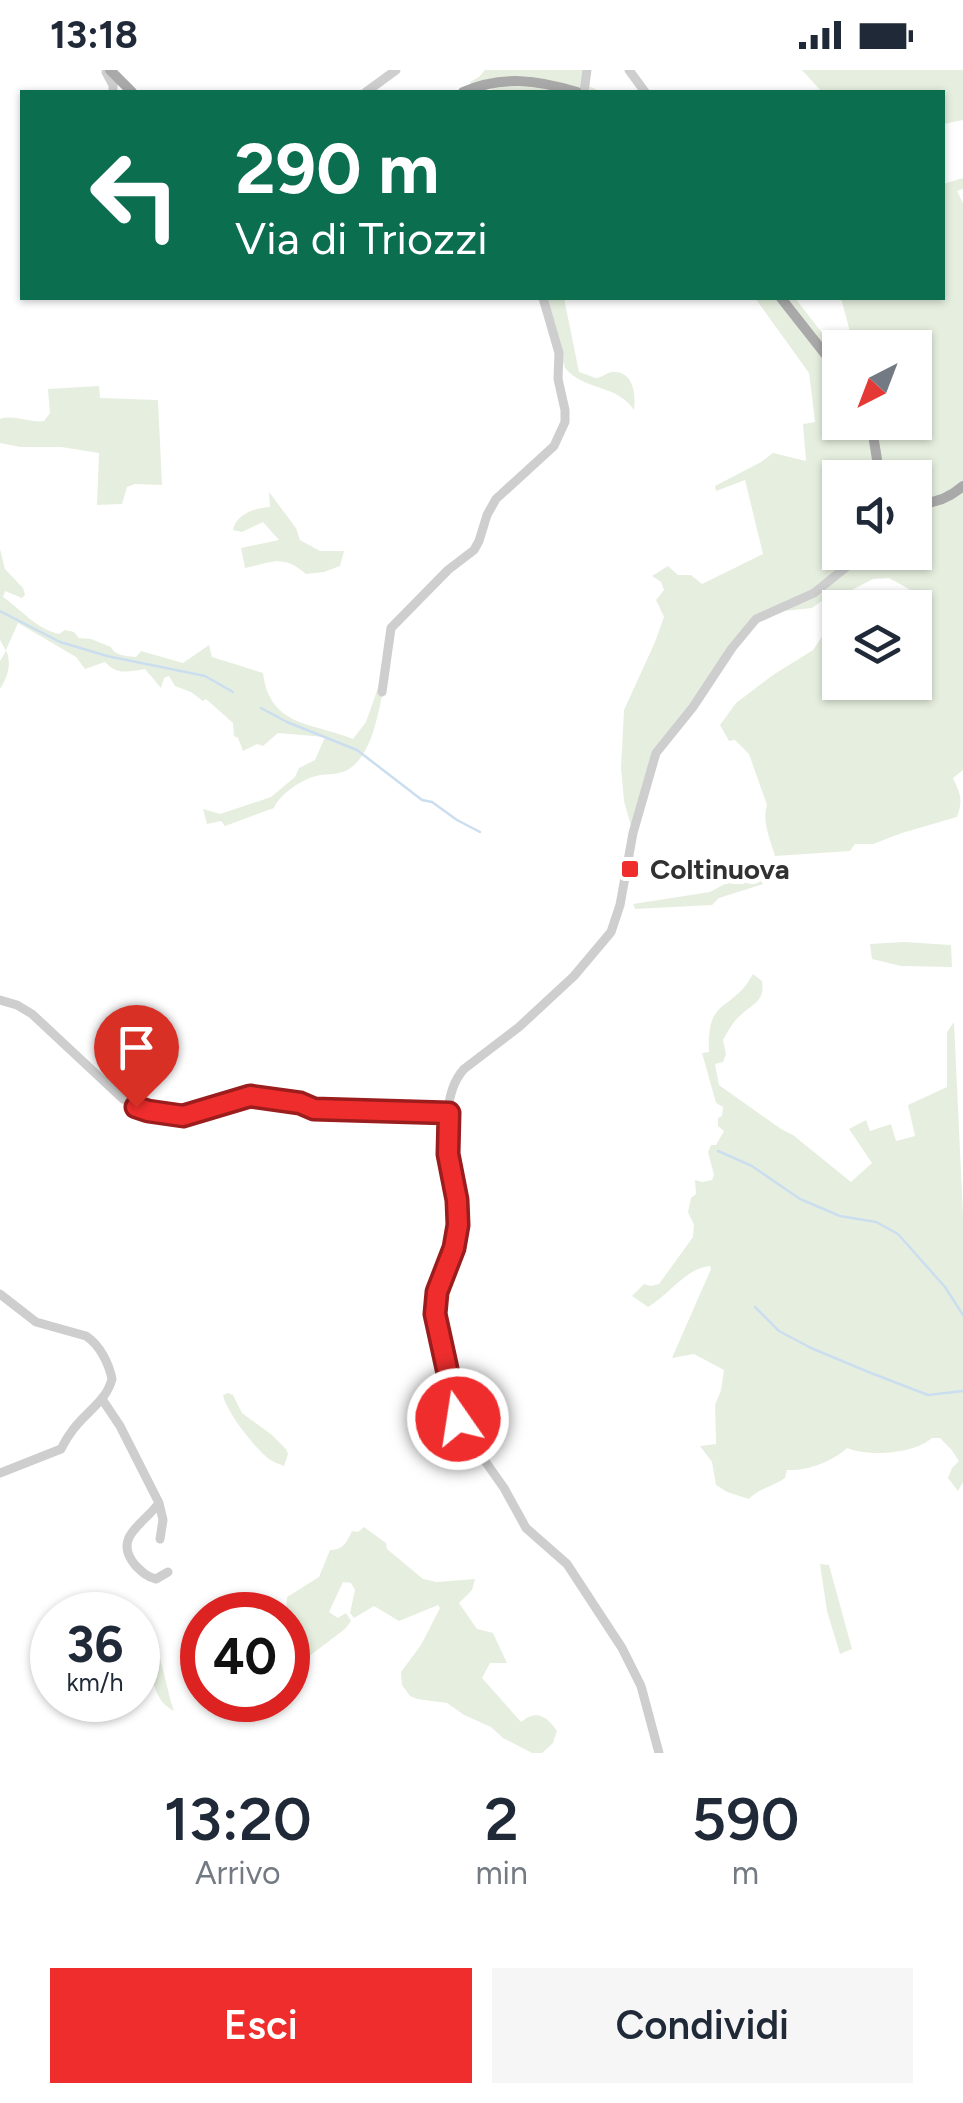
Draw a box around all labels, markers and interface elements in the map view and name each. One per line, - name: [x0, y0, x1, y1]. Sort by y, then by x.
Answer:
- text: 13:18: [50, 12, 138, 58]
- text: 290 m: [235, 126, 439, 211]
- icon: left: [70, 130, 200, 260]
- text: Via di Triozzi: [235, 211, 488, 265]
- north arrow: [822, 330, 932, 440]
- map controls: [822, 330, 932, 700]
- button: sound: [822, 460, 932, 570]
- button: layers: [822, 590, 932, 700]
- place label: Coltinuova: [650, 852, 790, 886]
- marker: Coltinuova: [619, 858, 641, 880]
- pin: [94, 1005, 179, 1108]
- icon: arrive: [109, 1020, 164, 1075]
- position arrow: [406, 1367, 510, 1471]
- speed limit sign: 40: [180, 1592, 310, 1722]
- text: 36: [67, 1614, 123, 1675]
- text: km/h: [66, 1667, 124, 1697]
- text: 13:20: [164, 1783, 312, 1855]
- text: 2: [485, 1783, 519, 1855]
- text: 590: [692, 1783, 799, 1855]
- text: Arrivo: [195, 1854, 280, 1892]
- text: min: [475, 1854, 528, 1892]
- text: m: [732, 1854, 759, 1892]
- button: Esci: [50, 1968, 472, 2083]
- button: Condividi: [492, 1968, 913, 2083]

